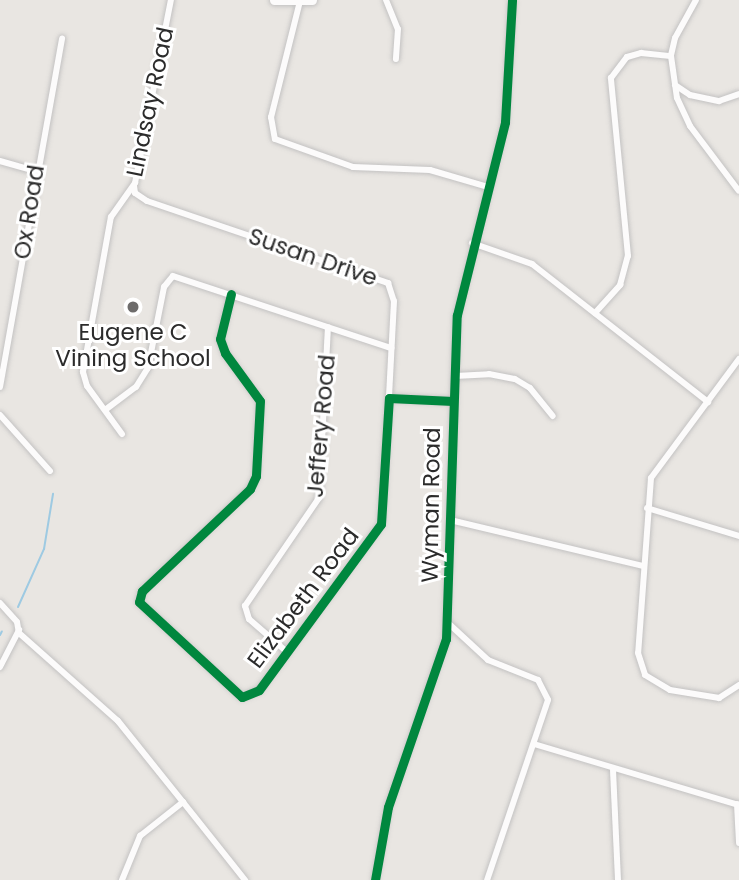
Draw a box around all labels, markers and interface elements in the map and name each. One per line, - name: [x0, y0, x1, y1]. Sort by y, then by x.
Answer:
- street label: Lindsay Road: [121, 25, 179, 179]
- street label: Ox Road: [8, 163, 50, 261]
- street label: Susan Drive: [245, 222, 381, 292]
- marker: Eugene C Vining School: [125, 299, 141, 315]
- place label: Eugene C Vining School: [55, 318, 211, 372]
- street label: Jeffery Road: [301, 353, 341, 499]
- street label: Wyman Road: [416, 427, 446, 583]
- street label: Elizabeth Road: [241, 523, 365, 673]

